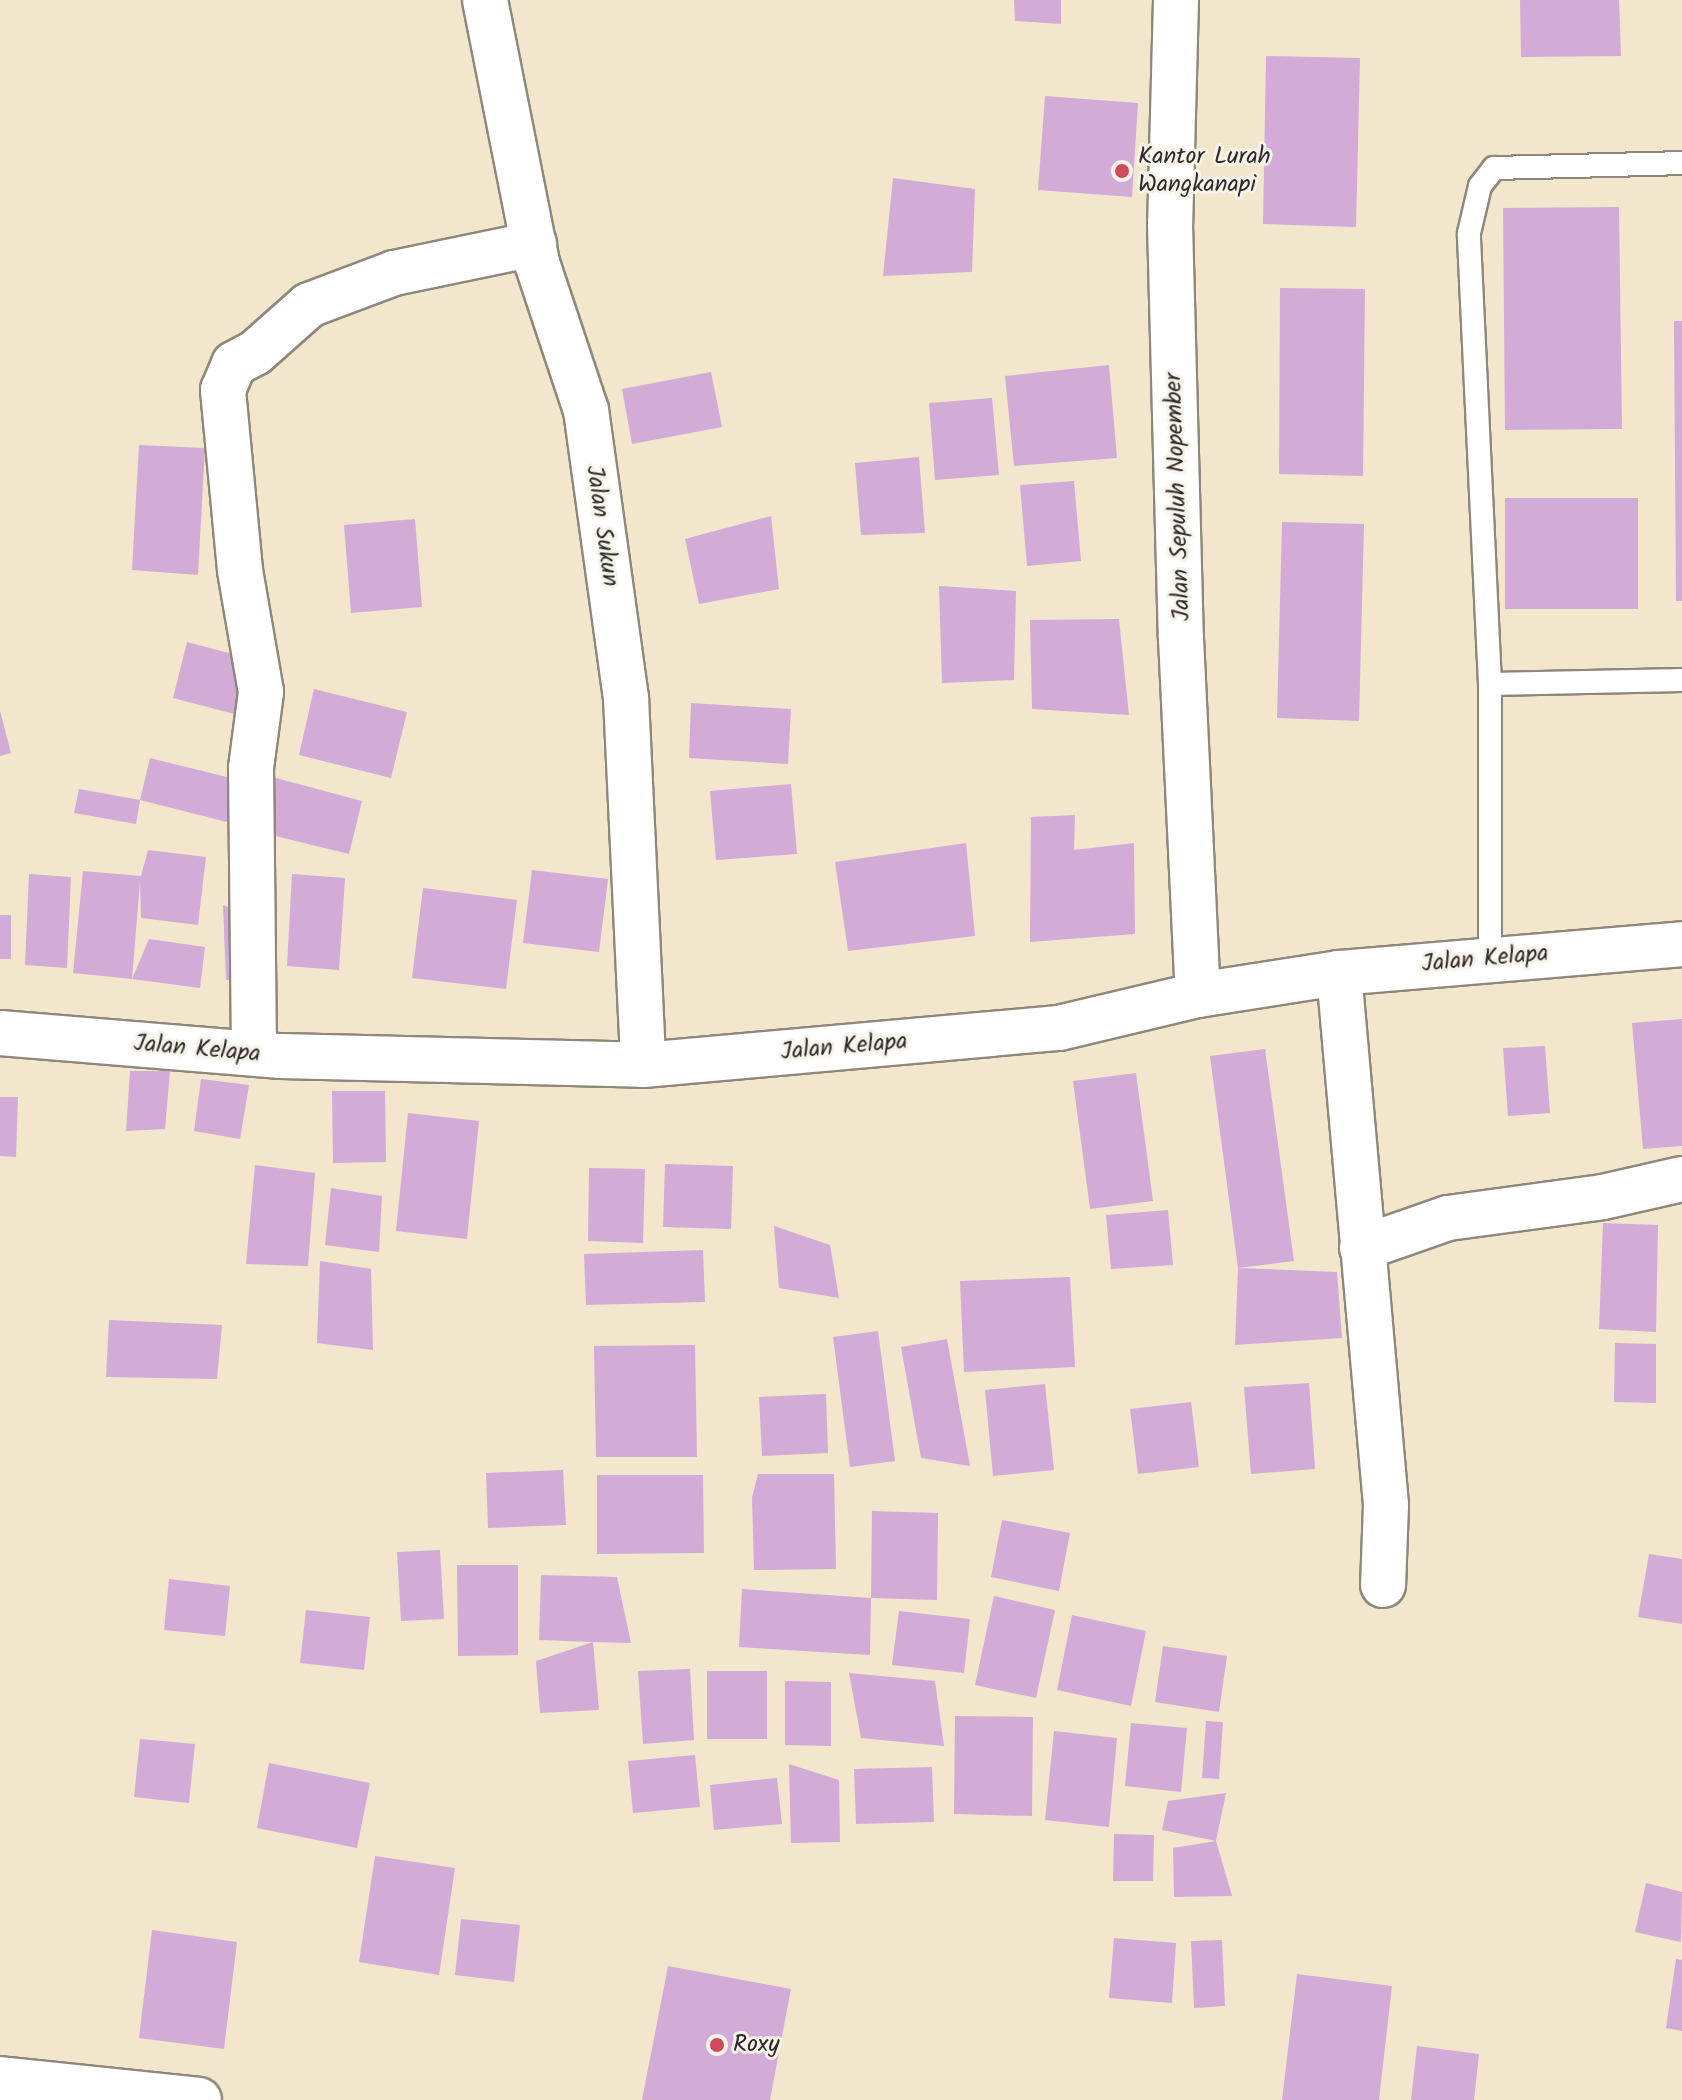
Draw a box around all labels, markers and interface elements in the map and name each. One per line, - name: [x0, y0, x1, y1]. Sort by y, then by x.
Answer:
- place label: Kantor Lurah Wangkanapi: [1138, 143, 1271, 199]
- marker: Kantor Lurah Wangkanapi: [1113, 162, 1131, 180]
- street label: Jalan Sepuluh Nopember: [1159, 372, 1197, 622]
- street label: Jalan Sukun: [579, 464, 625, 588]
- street label: Jalan Kelapa: [1421, 939, 1549, 979]
- street label: Jalan Kelapa: [780, 1027, 908, 1067]
- street label: Jalan Kelapa: [133, 1029, 261, 1069]
- place label: Roxy: [733, 2031, 779, 2059]
- marker: Roxy: [708, 2036, 726, 2054]

